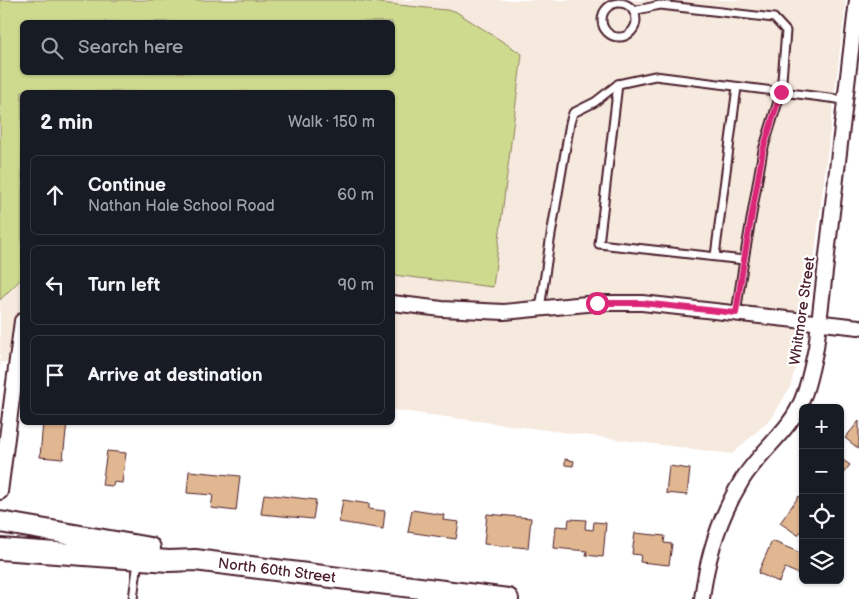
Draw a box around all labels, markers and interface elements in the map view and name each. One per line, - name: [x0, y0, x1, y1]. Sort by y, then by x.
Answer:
- search box: [20, 20, 395, 75]
- icon: search: [38, 34, 66, 62]
- text: Search here: [78, 36, 183, 59]
- route end: [770, 81, 793, 104]
- text: 2 min: [40, 110, 93, 135]
- text: Walk · 150 m: [288, 113, 375, 132]
- text: Continue: [88, 174, 166, 197]
- icon: ahead: [41, 181, 69, 209]
- text: 60 m: [337, 186, 374, 205]
- text: Nathan Hale School Road: [88, 197, 275, 216]
- street label: Whitmore Street: [785, 255, 820, 367]
- icon: left: [41, 271, 69, 299]
- text: Turn left: [88, 274, 160, 297]
- text: 90 m: [338, 276, 374, 295]
- route start: [586, 292, 609, 315]
- icon: arrive: [41, 361, 69, 389]
- text: Arrive at destination: [88, 364, 263, 387]
- map controls: [799, 404, 844, 584]
- button: +: [799, 404, 844, 449]
- button: −: [799, 449, 844, 494]
- button: locate: [799, 494, 844, 539]
- button: layers: [799, 539, 844, 584]
- street label: North 60th Street: [217, 554, 337, 587]

